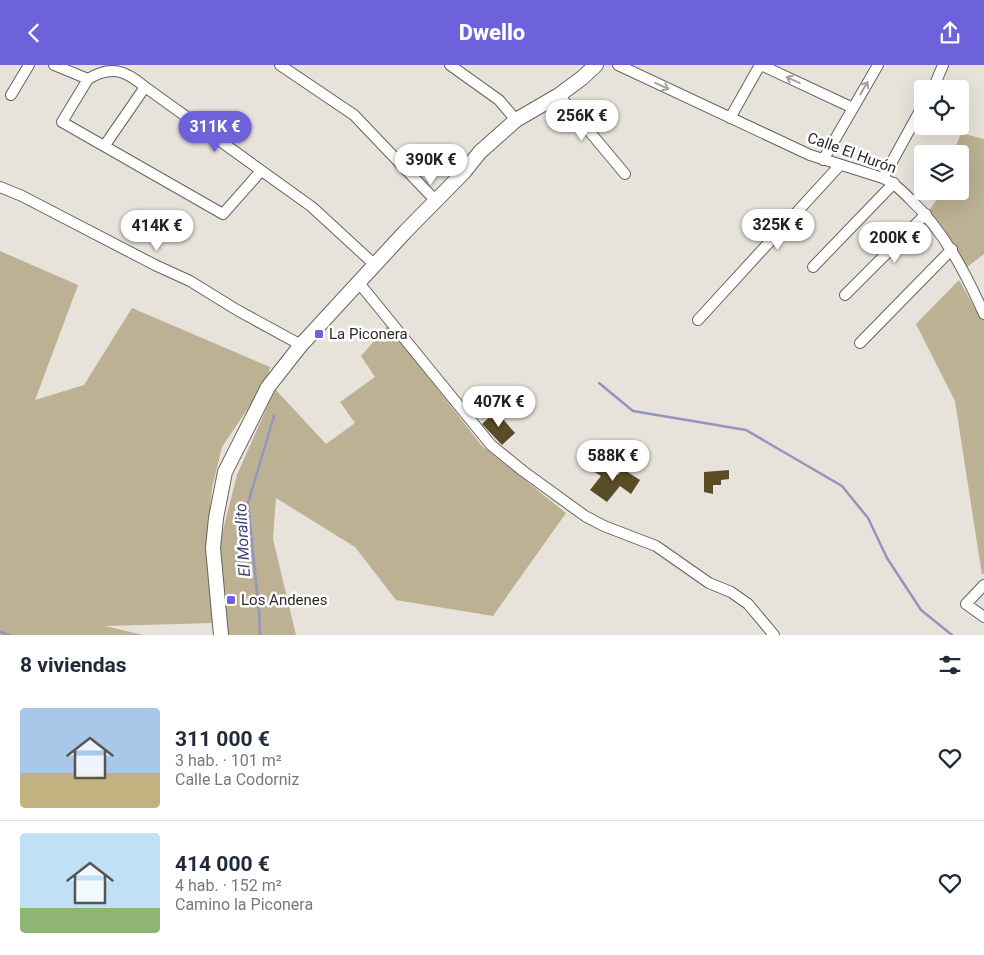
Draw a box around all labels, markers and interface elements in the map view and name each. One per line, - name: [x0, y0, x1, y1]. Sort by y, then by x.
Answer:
- icon: back: [20, 19, 48, 47]
- icon: share: [936, 19, 964, 47]
- text: Dwello: [459, 20, 525, 45]
- one-way arrow: [786, 74, 801, 84]
- map controls: [914, 80, 969, 200]
- button: locate: [914, 80, 969, 135]
- one-way arrow: [654, 81, 669, 91]
- one-way arrow: [860, 81, 870, 95]
- pin: 256K €: [541, 99, 623, 142]
- text: 256K €: [557, 106, 607, 125]
- pin: 311K €: [174, 111, 256, 153]
- text: 311K €: [190, 117, 240, 136]
- street label: Calle El Hurón: [805, 129, 899, 177]
- pin: 390K €: [390, 143, 472, 186]
- button: layers: [914, 145, 969, 200]
- text: 390K €: [406, 150, 456, 169]
- pin: 414K €: [116, 209, 198, 252]
- pin: 325K €: [737, 209, 819, 251]
- text: 325K €: [753, 215, 803, 234]
- text: 414K €: [132, 216, 182, 235]
- pin: 200K €: [854, 221, 936, 264]
- text: 200K €: [870, 228, 920, 247]
- place label: La Piconera: [329, 325, 408, 343]
- marker: La Piconera: [313, 328, 325, 340]
- pin: 407K €: [458, 385, 540, 428]
- text: 407K €: [474, 392, 524, 411]
- pin: 588K €: [572, 439, 654, 482]
- text: 588K €: [588, 446, 638, 465]
- water label: El Moralito: [231, 503, 254, 577]
- place label: Los Andenes: [241, 591, 328, 609]
- marker: Los Andenes: [225, 594, 237, 606]
- icon: filters: [936, 651, 964, 679]
- text: 8 viviendas: [20, 653, 127, 677]
- text: 311 000 €: [175, 727, 270, 751]
- icon: home: [60, 728, 120, 788]
- icon: heart: [936, 744, 964, 772]
- text: 3 hab. · 101 m²: [175, 751, 282, 770]
- text: Calle La Codorniz: [175, 770, 299, 789]
- text: 414 000 €: [175, 852, 270, 876]
- icon: home: [60, 853, 120, 913]
- icon: heart: [936, 869, 964, 897]
- text: 4 hab. · 152 m²: [175, 876, 282, 895]
- text: Camino la Piconera: [175, 895, 313, 914]

